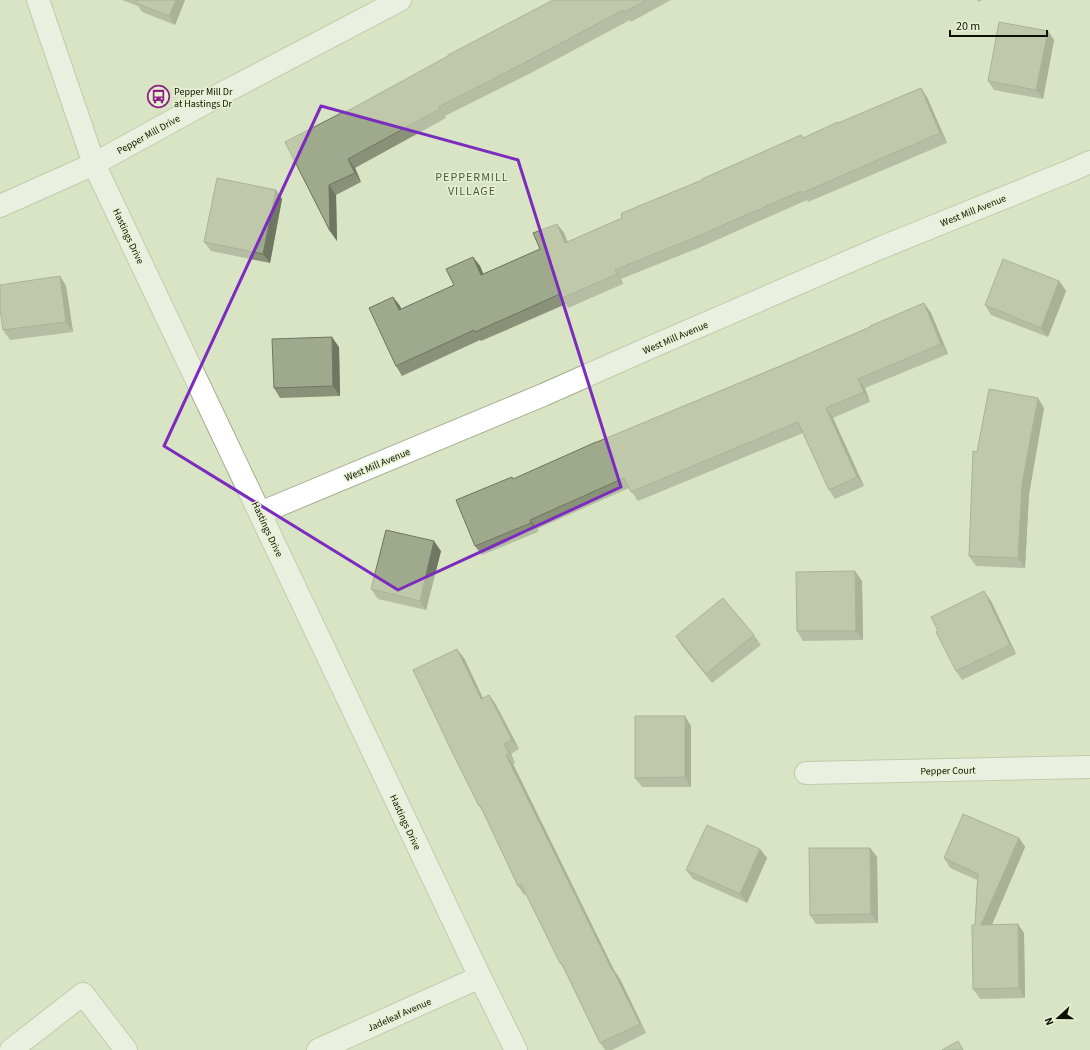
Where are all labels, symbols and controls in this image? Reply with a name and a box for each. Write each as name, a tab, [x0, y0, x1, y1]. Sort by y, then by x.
scale bar	[950, 12, 1047, 38]
text: 20 m	[956, 18, 980, 35]
bus stop icon: Pepper Mill Dr at Hastings Dr	[145, 84, 171, 110]
place label: Pepper Mill Dr at Hastings Dr	[174, 85, 233, 111]
street label: Pepper Mill Drive	[114, 112, 183, 158]
district label: PEPPERMILL VILLAGE	[435, 169, 509, 200]
street label: West Mill Avenue	[938, 191, 1008, 230]
street label: Hastings Drive	[109, 206, 147, 266]
street label: West Mill Avenue	[641, 318, 710, 358]
street label: West Mill Avenue	[343, 445, 412, 485]
street label: Hastings Drive	[248, 499, 286, 559]
street label: Pepper Court	[920, 764, 976, 778]
street label: Hastings Drive	[386, 792, 424, 852]
street label: Jadeleaf Avenue	[365, 995, 434, 1035]
north arrow	[1038, 998, 1078, 1038]
text: N	[1041, 1015, 1057, 1028]

